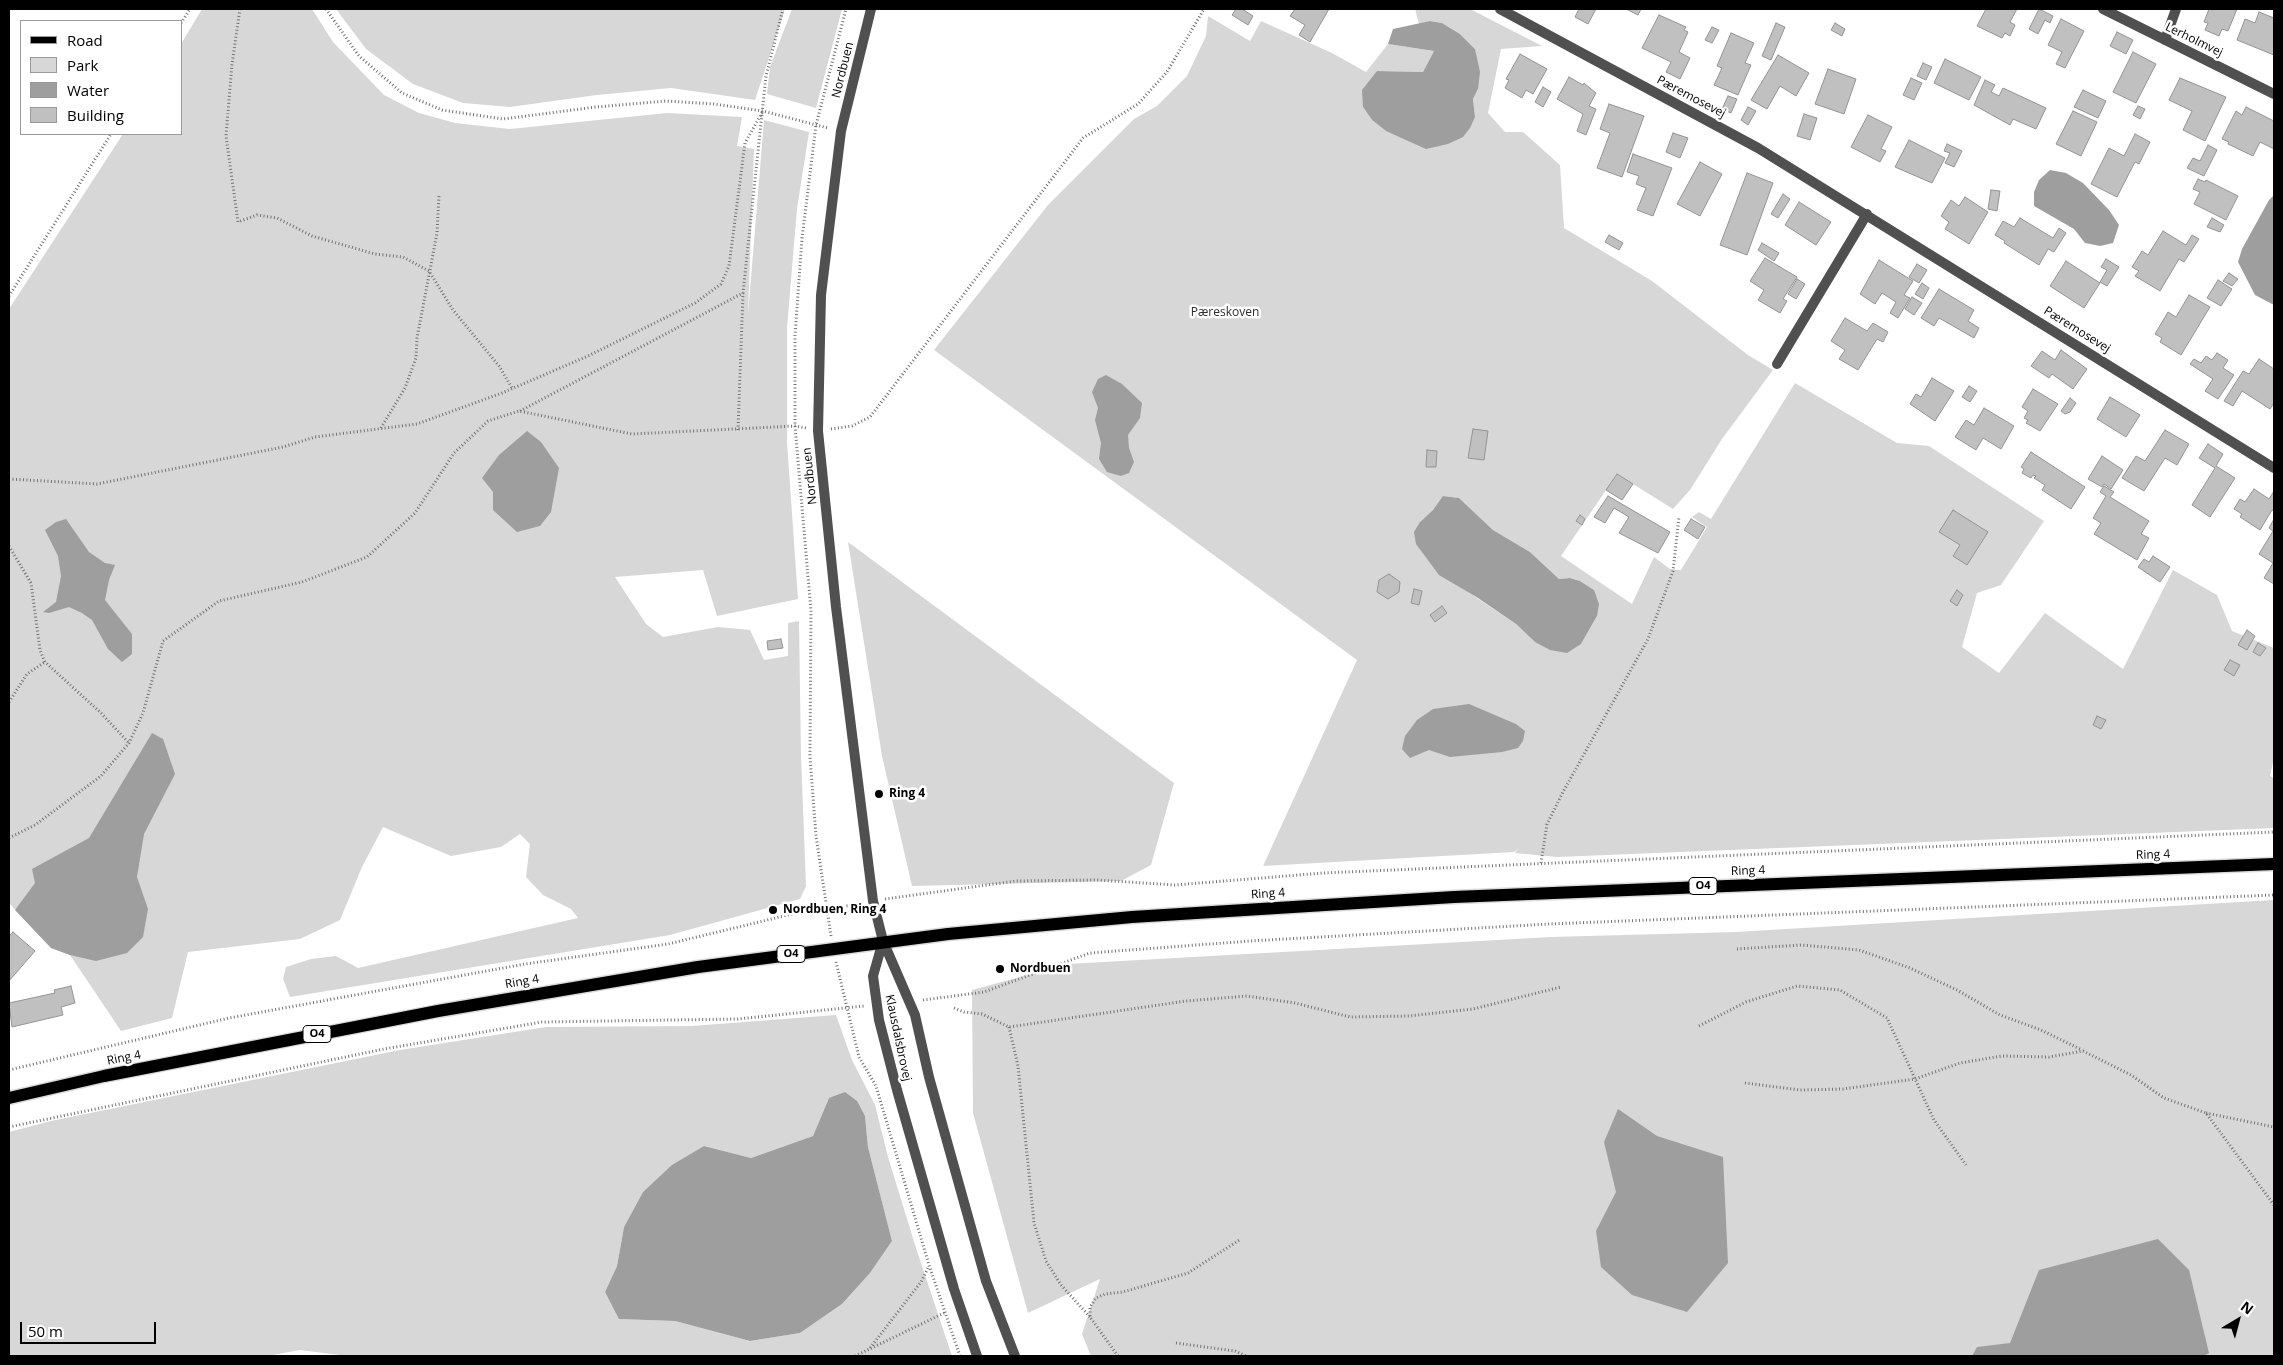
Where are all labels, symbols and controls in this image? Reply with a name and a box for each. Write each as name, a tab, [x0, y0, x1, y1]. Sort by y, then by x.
legend	[20, 20, 182, 135]
street label: Lerholmvej	[2163, 20, 2225, 60]
text: Road	[67, 30, 103, 50]
street label: Nordbuen	[829, 40, 857, 100]
text: Park	[67, 55, 98, 75]
street label: Pæremosevej	[1654, 73, 1728, 121]
text: Water	[67, 80, 109, 100]
text: Building	[67, 105, 124, 125]
street label: Pæremosevej	[2041, 304, 2113, 356]
park label: Pæreskoven	[1191, 306, 1259, 320]
street label: Nordbuen	[800, 447, 820, 505]
place label: Ring 4	[889, 787, 925, 801]
marker: Ring 4	[873, 788, 885, 800]
street label: Ring 4	[2136, 847, 2170, 863]
street label: Ring 4	[1731, 863, 1765, 879]
road number: O4	[1689, 878, 1717, 894]
street label: Ring 4	[1250, 886, 1286, 902]
place label: Nordbuen, Ring 4	[783, 903, 886, 917]
marker: Nordbuen, Ring 4	[767, 904, 779, 916]
road number: O4	[777, 946, 805, 962]
place label: Nordbuen	[1010, 962, 1071, 976]
marker: Nordbuen	[994, 963, 1006, 975]
street label: Ring 4	[504, 972, 540, 992]
street label: Klausdalsbrovej	[882, 993, 914, 1083]
road number: O4	[303, 1026, 331, 1042]
street label: Ring 4	[106, 1048, 142, 1068]
north arrow	[2213, 1295, 2263, 1345]
text: N	[2237, 1297, 2258, 1319]
scale bar	[22, 1312, 159, 1344]
text: 50 m	[28, 1321, 63, 1341]

